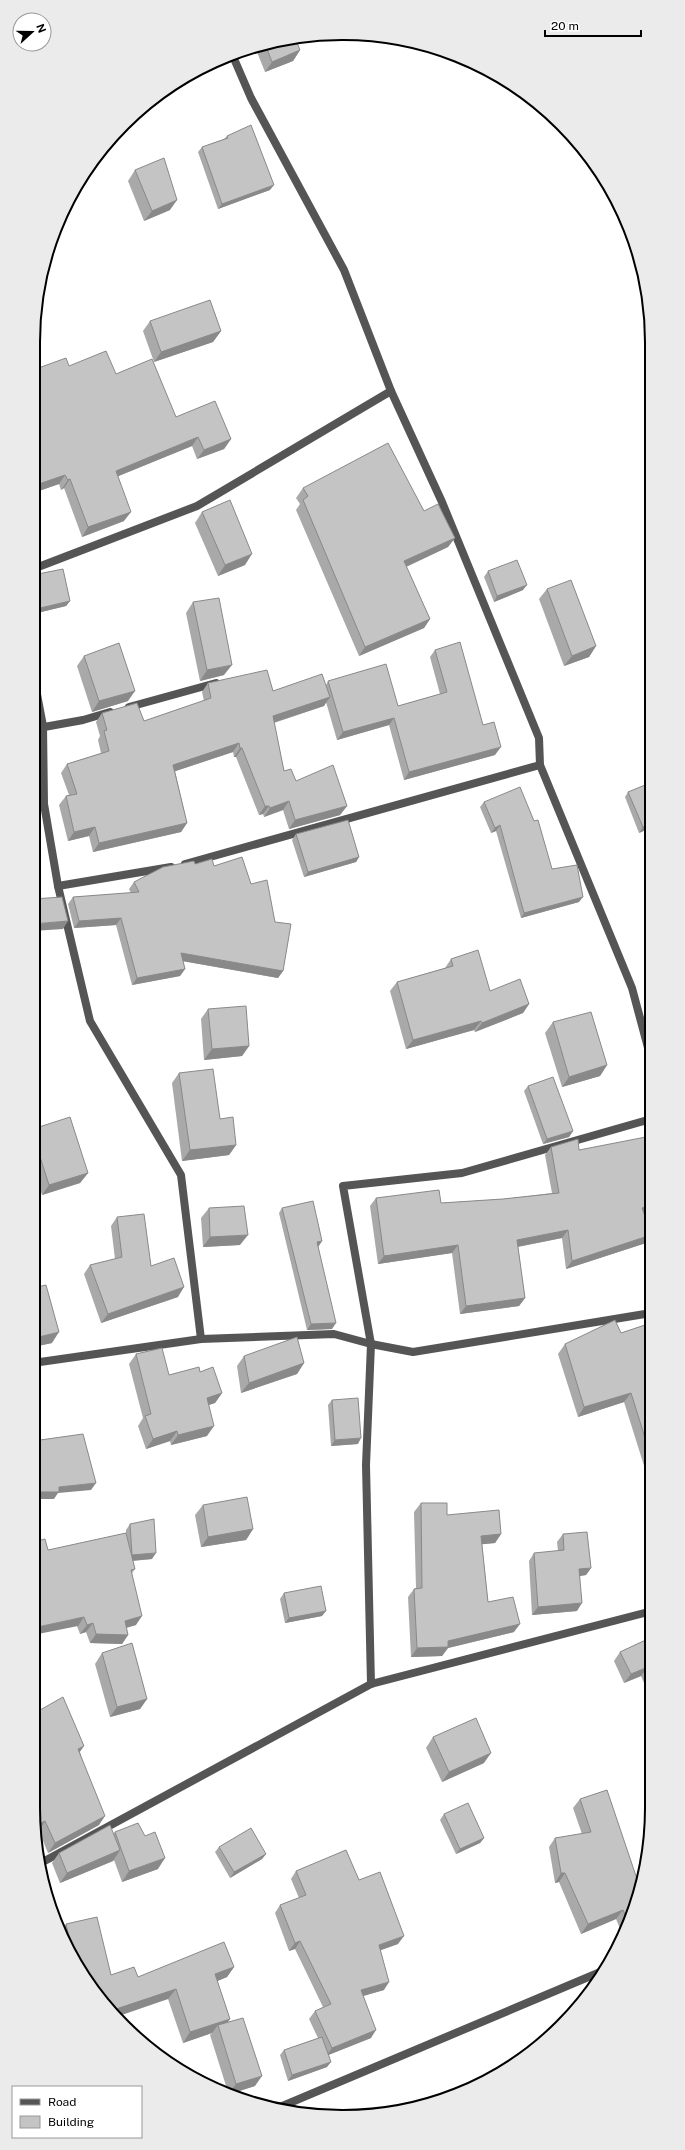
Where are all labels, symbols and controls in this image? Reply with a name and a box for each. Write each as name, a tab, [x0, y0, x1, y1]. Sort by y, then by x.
north arrow	[12, 12, 52, 52]
scale bar	[545, 12, 641, 38]
text: 20 m	[551, 19, 579, 33]
text: N	[34, 22, 48, 35]
legend	[12, 2086, 142, 2138]
text: Road	[48, 2095, 76, 2109]
text: Building	[48, 2115, 94, 2129]

